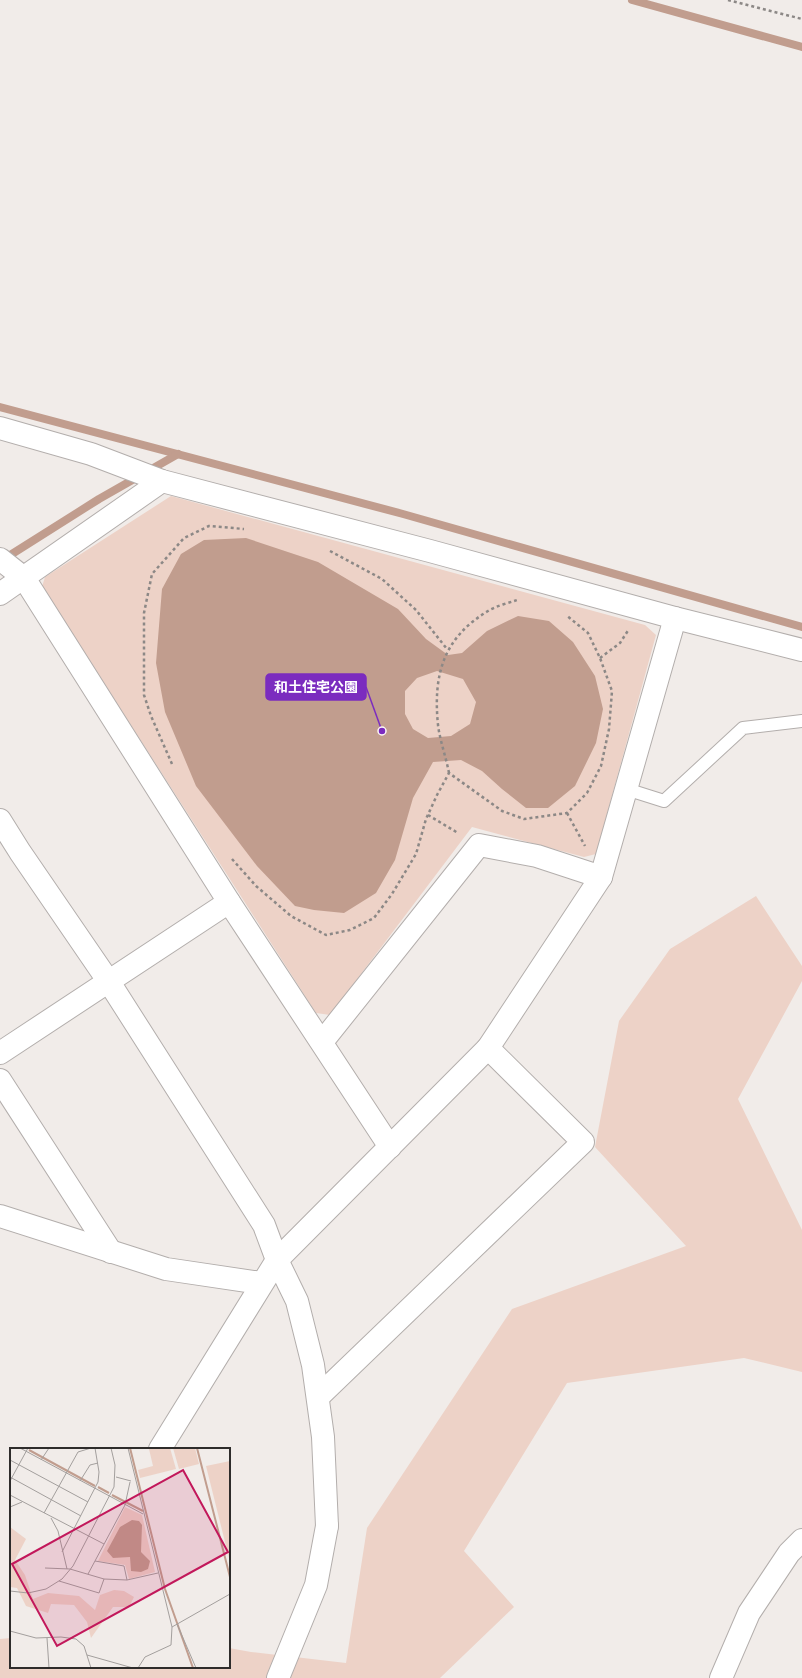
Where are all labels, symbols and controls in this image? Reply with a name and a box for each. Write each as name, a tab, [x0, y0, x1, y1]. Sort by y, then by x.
callout: 和土住宅公園	[266, 674, 366, 700]
text: 和土住宅公園	[274, 679, 358, 695]
inset map	[10, 1448, 230, 1668]

